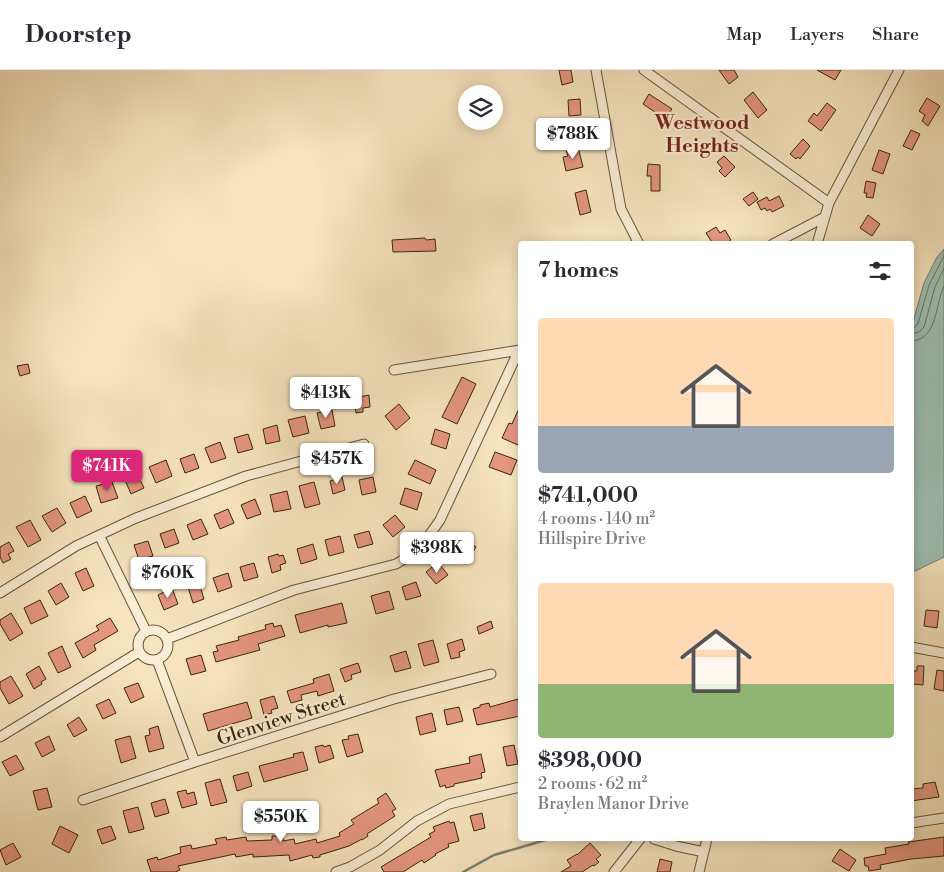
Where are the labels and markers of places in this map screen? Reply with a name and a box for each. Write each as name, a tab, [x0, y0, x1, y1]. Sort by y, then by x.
pin: $788K	[538, 118, 608, 160]
pin: $413K	[291, 376, 361, 419]
pin: $457K	[302, 442, 372, 485]
pin: $741K	[72, 450, 142, 492]
pin: $398K	[402, 532, 472, 574]
pin: $760K	[133, 556, 203, 599]
pin: $550K	[246, 800, 316, 843]

